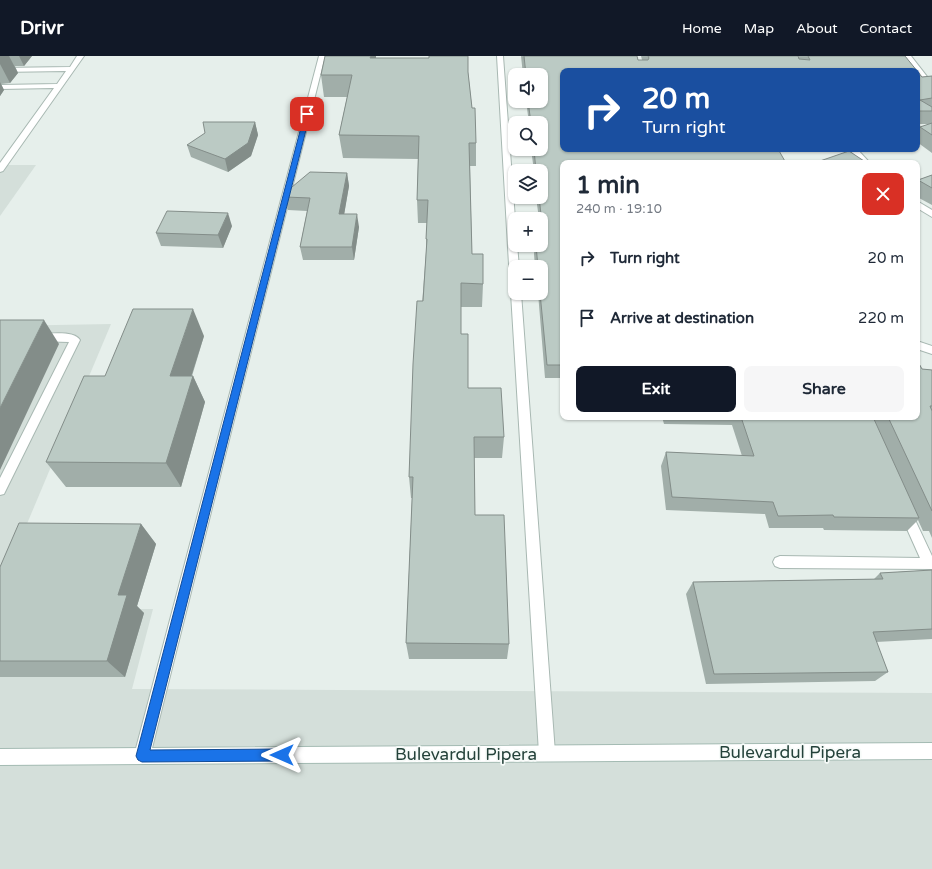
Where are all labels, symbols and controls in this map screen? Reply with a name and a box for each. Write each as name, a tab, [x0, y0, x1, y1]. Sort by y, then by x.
text: Drivr	[20, 17, 63, 39]
text: Home	[682, 20, 722, 37]
text: Map	[744, 20, 774, 37]
text: About	[796, 20, 838, 37]
text: Contact	[860, 20, 912, 37]
map controls	[508, 68, 548, 300]
button: sound	[508, 68, 548, 108]
text: 20 m	[642, 82, 710, 116]
icon: right	[576, 84, 628, 136]
pin	[290, 97, 324, 131]
icon: arrive	[296, 103, 318, 125]
button: search	[508, 116, 548, 156]
text: Turn right	[642, 116, 726, 138]
button: layers	[508, 164, 548, 204]
text: 1 min	[576, 171, 640, 200]
button: close	[862, 173, 904, 215]
text: 240 m · 19:10	[576, 201, 662, 217]
button: +	[508, 212, 548, 252]
icon: right	[576, 247, 598, 269]
text: Turn right	[610, 249, 680, 267]
text: 20 m	[867, 249, 904, 267]
button: −	[508, 260, 548, 300]
icon: arrive	[576, 307, 598, 329]
text: Arrive at destination	[610, 309, 754, 327]
text: 220 m	[858, 309, 904, 327]
button: Exit	[576, 366, 736, 412]
button: Share	[744, 366, 904, 412]
position arrow	[261, 734, 303, 776]
street label: Bulevardul Pipera	[719, 742, 861, 763]
street label: Bulevardul Pipera	[395, 744, 537, 765]

